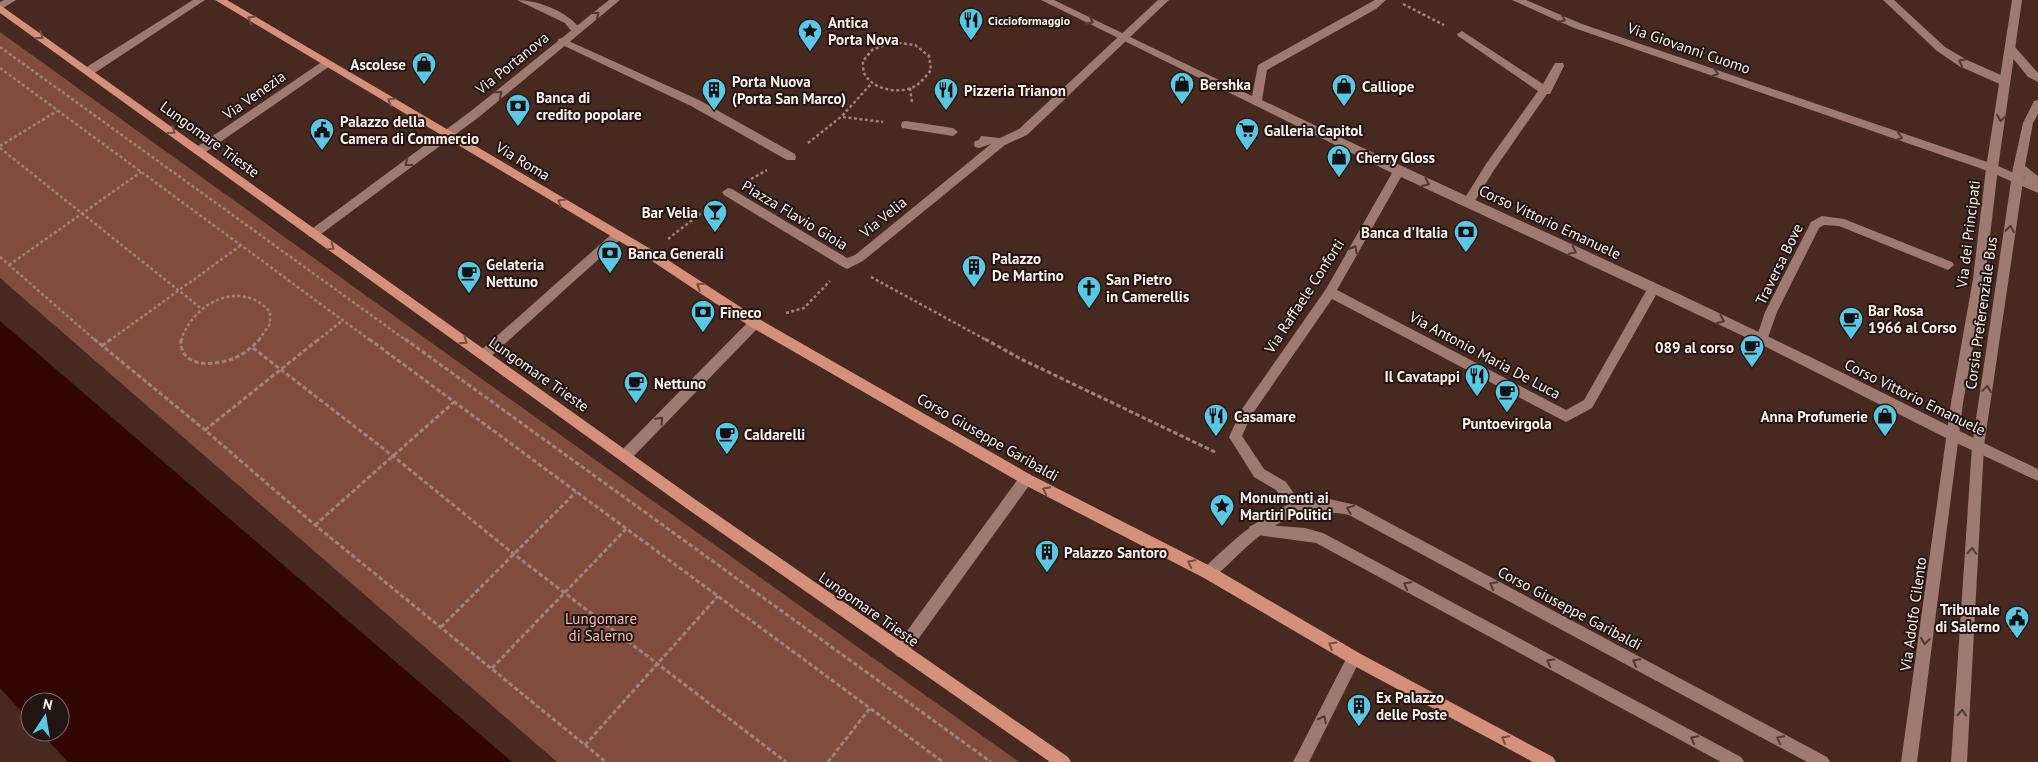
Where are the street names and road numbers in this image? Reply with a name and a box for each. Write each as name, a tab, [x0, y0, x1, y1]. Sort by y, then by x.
street label: Via Giovanni Cuomo	[1624, 18, 1753, 78]
street label: Via Portanova	[471, 28, 552, 99]
street label: Via Venezia	[218, 66, 289, 124]
street label: Lungomare Trieste	[157, 97, 263, 181]
street label: Via Roma	[492, 137, 554, 185]
street label: Piazza Flavio Gioia	[739, 176, 851, 254]
street label: Via dei Principati	[1952, 179, 1984, 290]
street label: Corso Vittorio Emanuele	[1476, 181, 1624, 263]
street label: Via Velia	[855, 192, 910, 242]
street label: Traversa Bove	[1751, 220, 1807, 308]
street label: Via Raffaele Conforti	[1259, 235, 1348, 358]
street label: Corsia Preferenziale Bus	[1961, 235, 2001, 391]
street label: Via Antonio Maria De Luca	[1405, 307, 1564, 403]
street label: Lungomare Trieste	[485, 332, 593, 416]
street label: Corso Vittorio Emanuele	[1841, 355, 1989, 439]
street label: Corso Giuseppe Garibaldi	[914, 389, 1062, 485]
street label: Via Adolfo Cilento	[1895, 556, 1930, 673]
street label: Corso Giuseppe Garibaldi	[1495, 562, 1645, 654]
street label: Lungomare Trieste	[815, 567, 923, 651]

